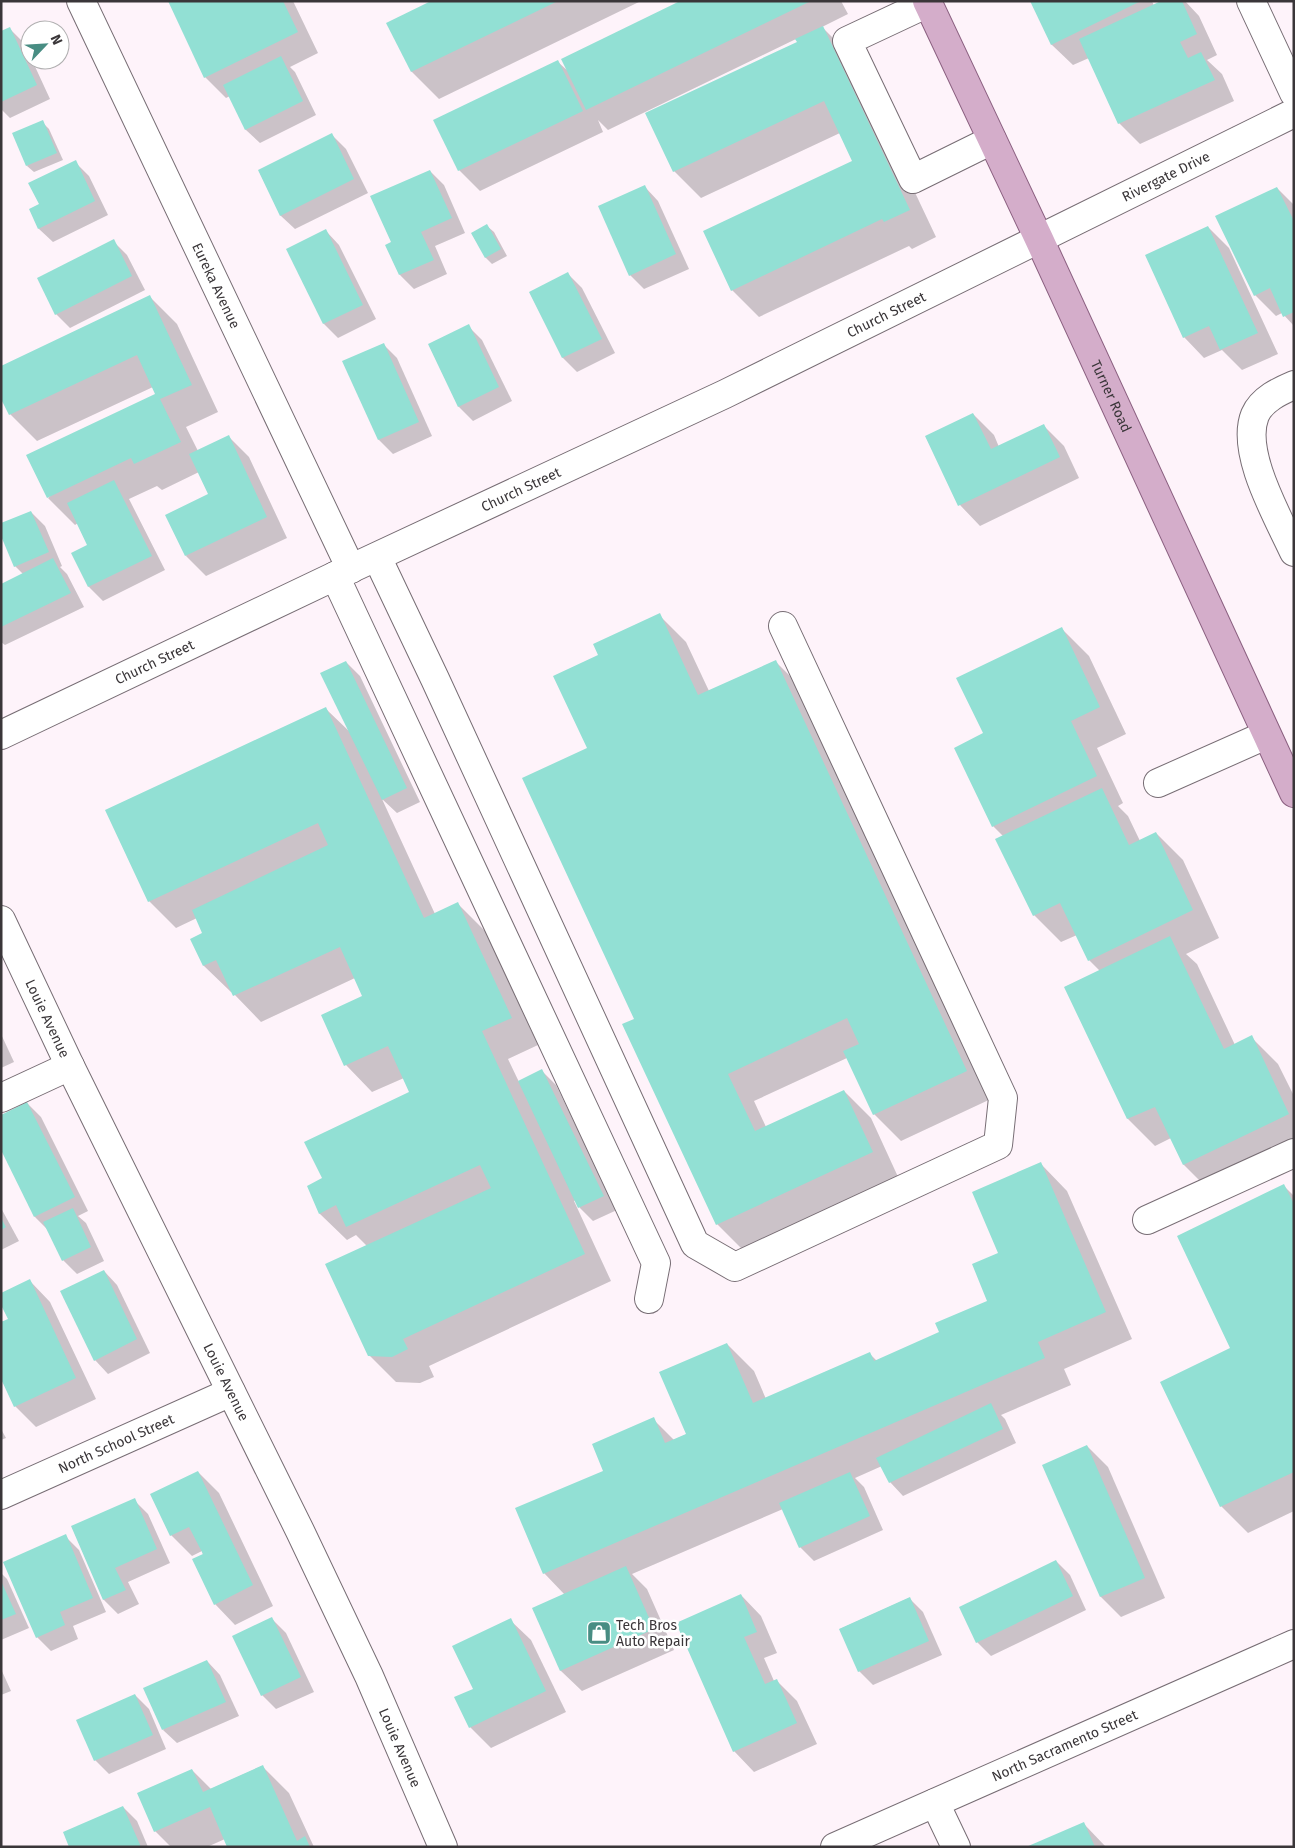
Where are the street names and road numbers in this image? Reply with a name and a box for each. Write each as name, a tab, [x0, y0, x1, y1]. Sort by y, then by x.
street label: Rivergate Drive	[1119, 147, 1213, 205]
street label: Eureka Avenue	[189, 240, 244, 331]
street label: Church Street	[844, 287, 929, 341]
street label: Turner Road	[1087, 357, 1135, 435]
street label: Church Street	[478, 463, 564, 515]
street label: Church Street	[112, 635, 198, 688]
street label: Louie Avenue	[22, 977, 73, 1061]
street label: Louie Avenue	[200, 1340, 253, 1424]
street label: North School Street	[56, 1410, 177, 1477]
street label: Louie Avenue	[375, 1705, 425, 1790]
street label: North Sacramento Street	[989, 1706, 1141, 1785]

